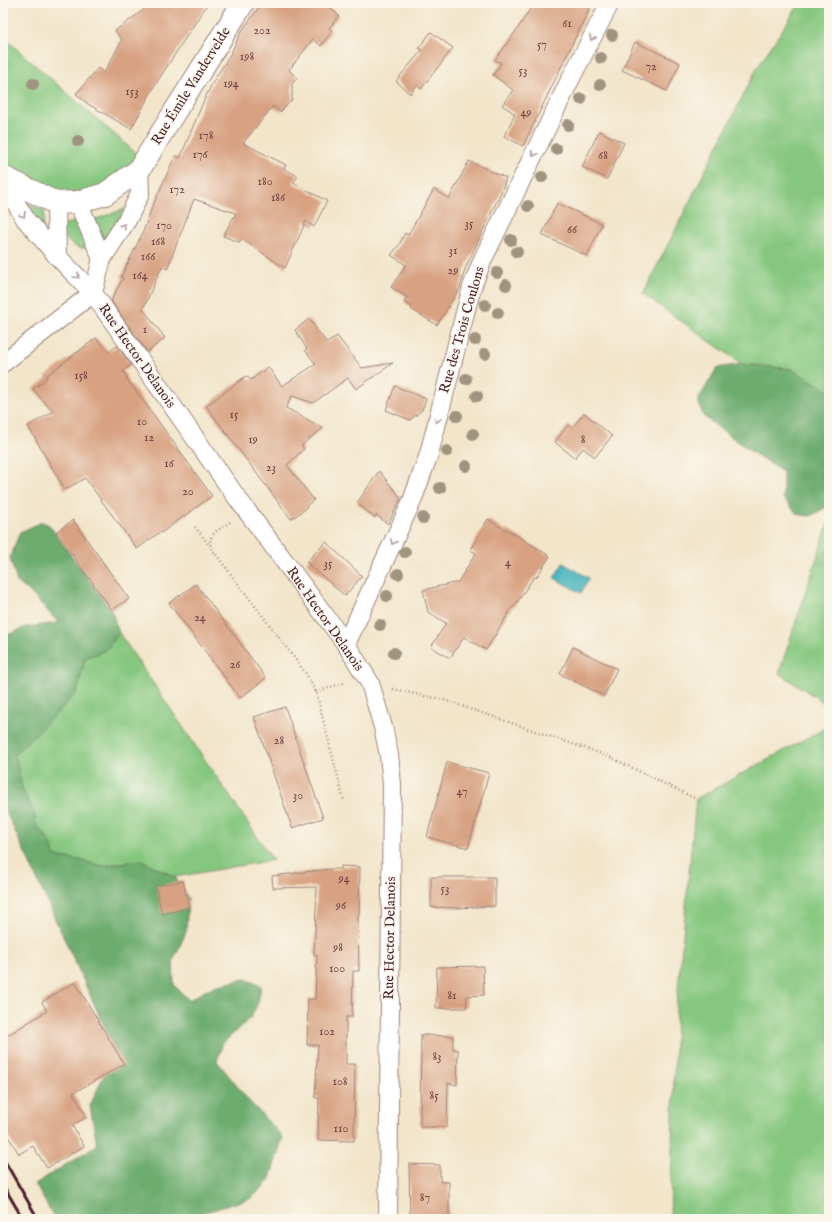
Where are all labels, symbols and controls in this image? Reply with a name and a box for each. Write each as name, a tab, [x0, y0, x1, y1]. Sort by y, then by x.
house number: 61	[562, 16, 572, 31]
street label: Rue Émile Vandervelde	[147, 23, 235, 148]
house number: 202	[253, 23, 271, 38]
one-way arrow	[589, 33, 597, 41]
house number: 57	[537, 37, 547, 52]
house number: 198	[240, 49, 254, 64]
house number: 72	[645, 59, 657, 74]
house number: 53	[519, 63, 527, 78]
house number: 194	[223, 76, 239, 91]
house number: 153	[125, 84, 139, 99]
house number: 49	[520, 105, 532, 120]
house number: 178	[199, 128, 214, 143]
house number: 176	[192, 147, 209, 162]
house number: 68	[598, 148, 608, 163]
one-way arrow	[531, 150, 539, 157]
house number: 180	[257, 174, 273, 189]
house number: 172	[169, 182, 185, 197]
house number: 186	[271, 190, 286, 205]
one-way arrow	[18, 211, 26, 218]
house number: 35	[465, 216, 474, 231]
house number: 170	[156, 218, 172, 233]
house number: 66	[567, 222, 578, 237]
one-way arrow	[118, 224, 125, 231]
house number: 168	[151, 234, 165, 249]
house number: 31	[449, 243, 457, 258]
house number: 166	[141, 249, 156, 264]
house number: 29	[448, 263, 458, 278]
street label: Rue des Trois Coulons	[435, 264, 489, 395]
house number: 164	[132, 268, 148, 283]
one-way arrow	[72, 271, 79, 279]
street label: Rue Hector Delanois	[94, 300, 180, 412]
house number: 1	[143, 322, 147, 337]
house number: 158	[74, 368, 88, 383]
house number: 15	[230, 407, 239, 422]
house number: 10	[137, 414, 147, 429]
one-way arrow	[434, 417, 442, 423]
house number: 12	[144, 430, 154, 445]
house number: 19	[248, 432, 258, 447]
house number: 8	[581, 432, 586, 447]
house number: 16	[164, 456, 175, 471]
house number: 23	[266, 460, 276, 475]
house number: 20	[182, 484, 194, 499]
one-way arrow	[390, 537, 398, 545]
house number: 4	[505, 555, 511, 570]
house number: 35	[324, 556, 333, 571]
street label: Rue Hector Delanois	[282, 563, 368, 675]
house number: 24	[194, 610, 206, 625]
house number: 26	[230, 657, 241, 672]
house number: 28	[274, 733, 284, 748]
house number: 47	[456, 784, 468, 799]
house number: 30	[293, 788, 303, 803]
house number: 94	[337, 871, 350, 886]
street label: Rue Hector Delanois	[380, 876, 400, 1000]
house number: 53	[441, 881, 449, 896]
house number: 96	[335, 898, 347, 913]
house number: 98	[332, 940, 343, 955]
house number: 100	[329, 961, 345, 976]
house number: 81	[447, 988, 457, 1003]
house number: 102	[319, 1024, 335, 1039]
house number: 83	[432, 1049, 442, 1064]
house number: 108	[332, 1074, 348, 1089]
house number: 85	[429, 1088, 439, 1103]
house number: 110	[334, 1121, 348, 1136]
house number: 87	[420, 1190, 430, 1205]

